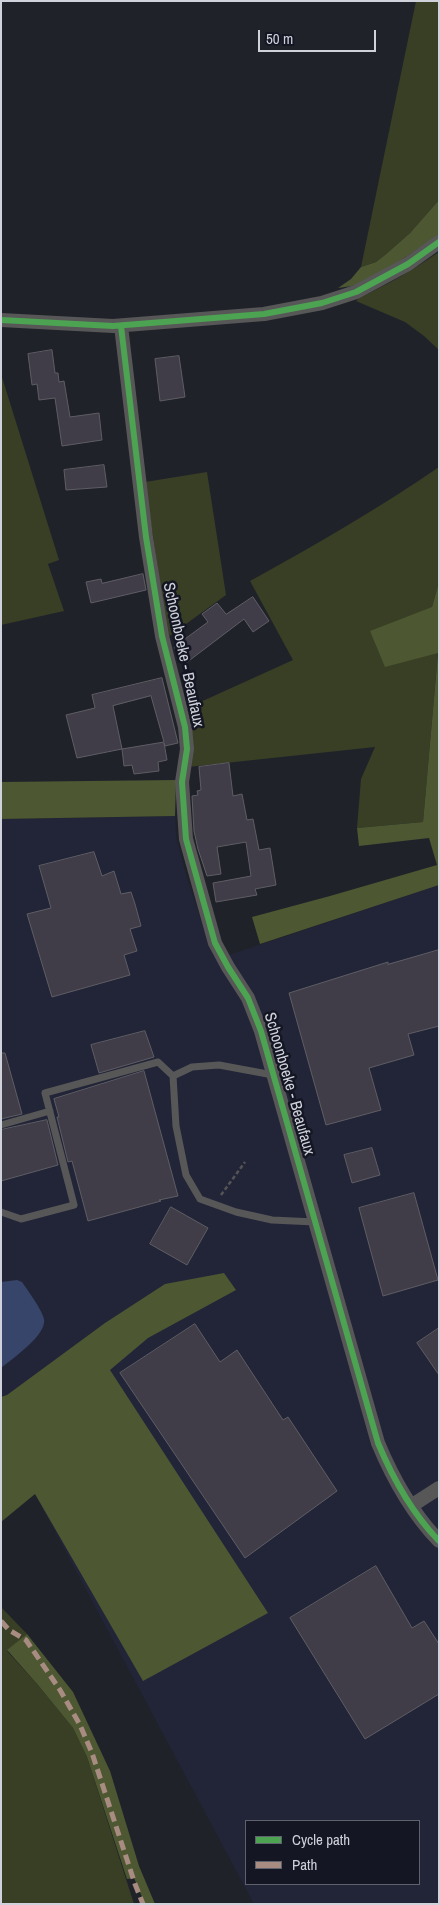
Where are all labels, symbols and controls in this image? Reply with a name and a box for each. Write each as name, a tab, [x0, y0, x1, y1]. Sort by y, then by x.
scale bar	[260, 20, 378, 52]
text: 50 m	[266, 28, 293, 49]
street label: Schoonboeke - Beaufaux	[158, 581, 208, 729]
street label: Schoonboeke - Beaufaux	[259, 1011, 319, 1157]
legend	[245, 1820, 420, 1885]
text: Cycle path	[292, 1829, 350, 1850]
text: Path	[292, 1854, 317, 1875]

